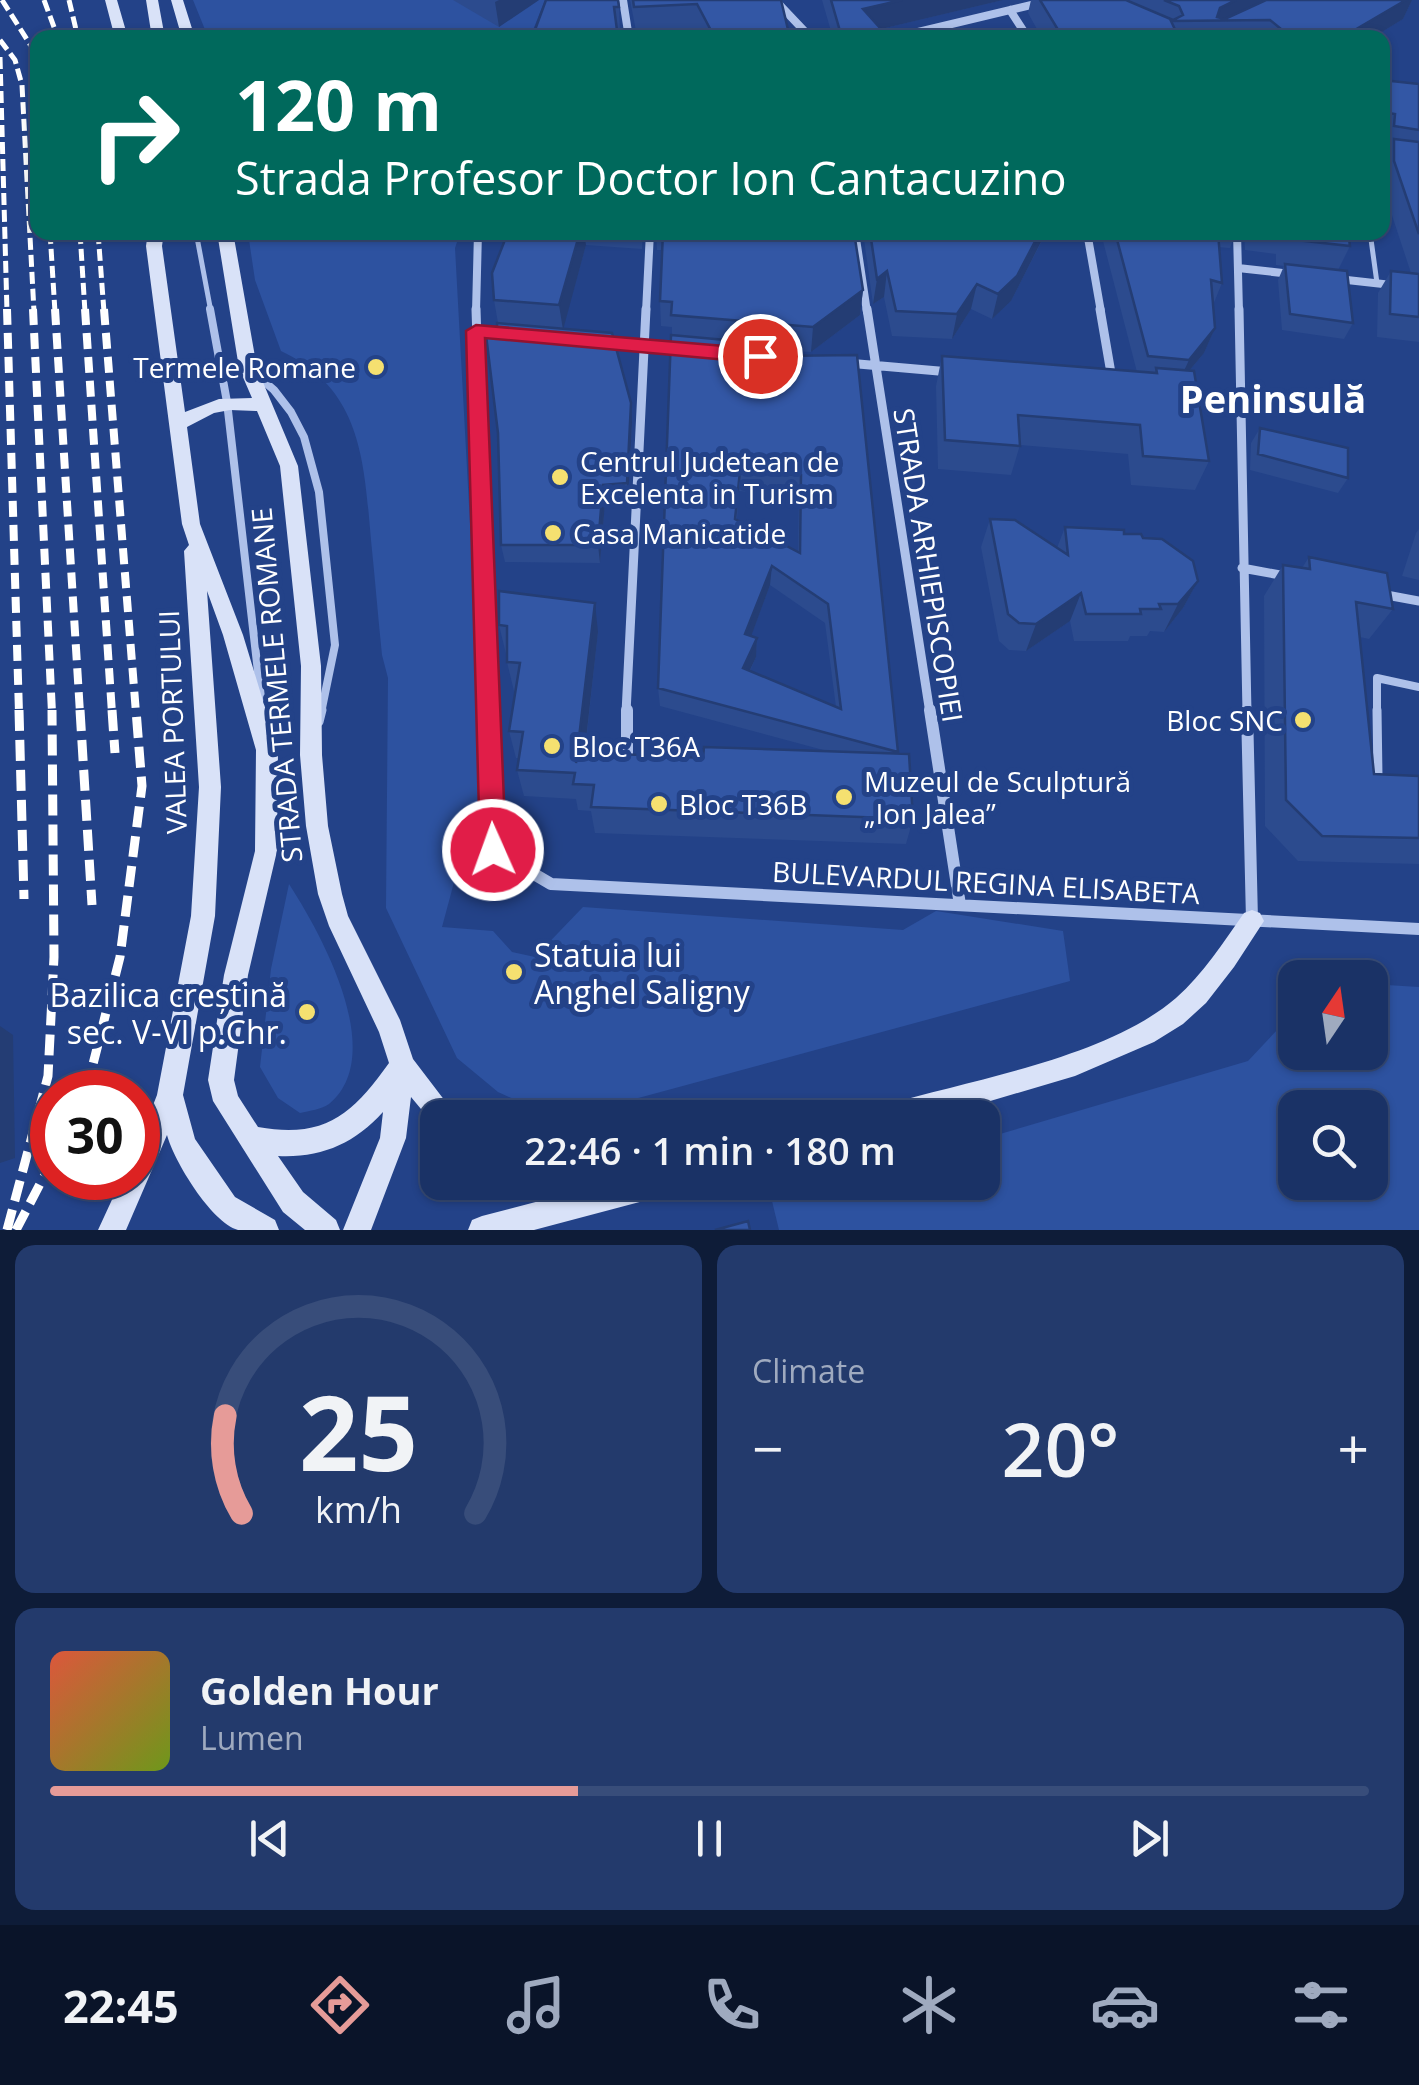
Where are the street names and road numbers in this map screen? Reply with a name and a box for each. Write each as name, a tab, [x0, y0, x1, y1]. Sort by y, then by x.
street label: STRADA ARHIEPISCOPIEI	[885, 405, 973, 725]
street label: STRADA TERMELE ROMANE	[242, 506, 310, 864]
street label: VALEA PORTULUI	[149, 609, 195, 835]
street label: BULEVARDUL REGINA ELISABETA	[771, 852, 1201, 912]

